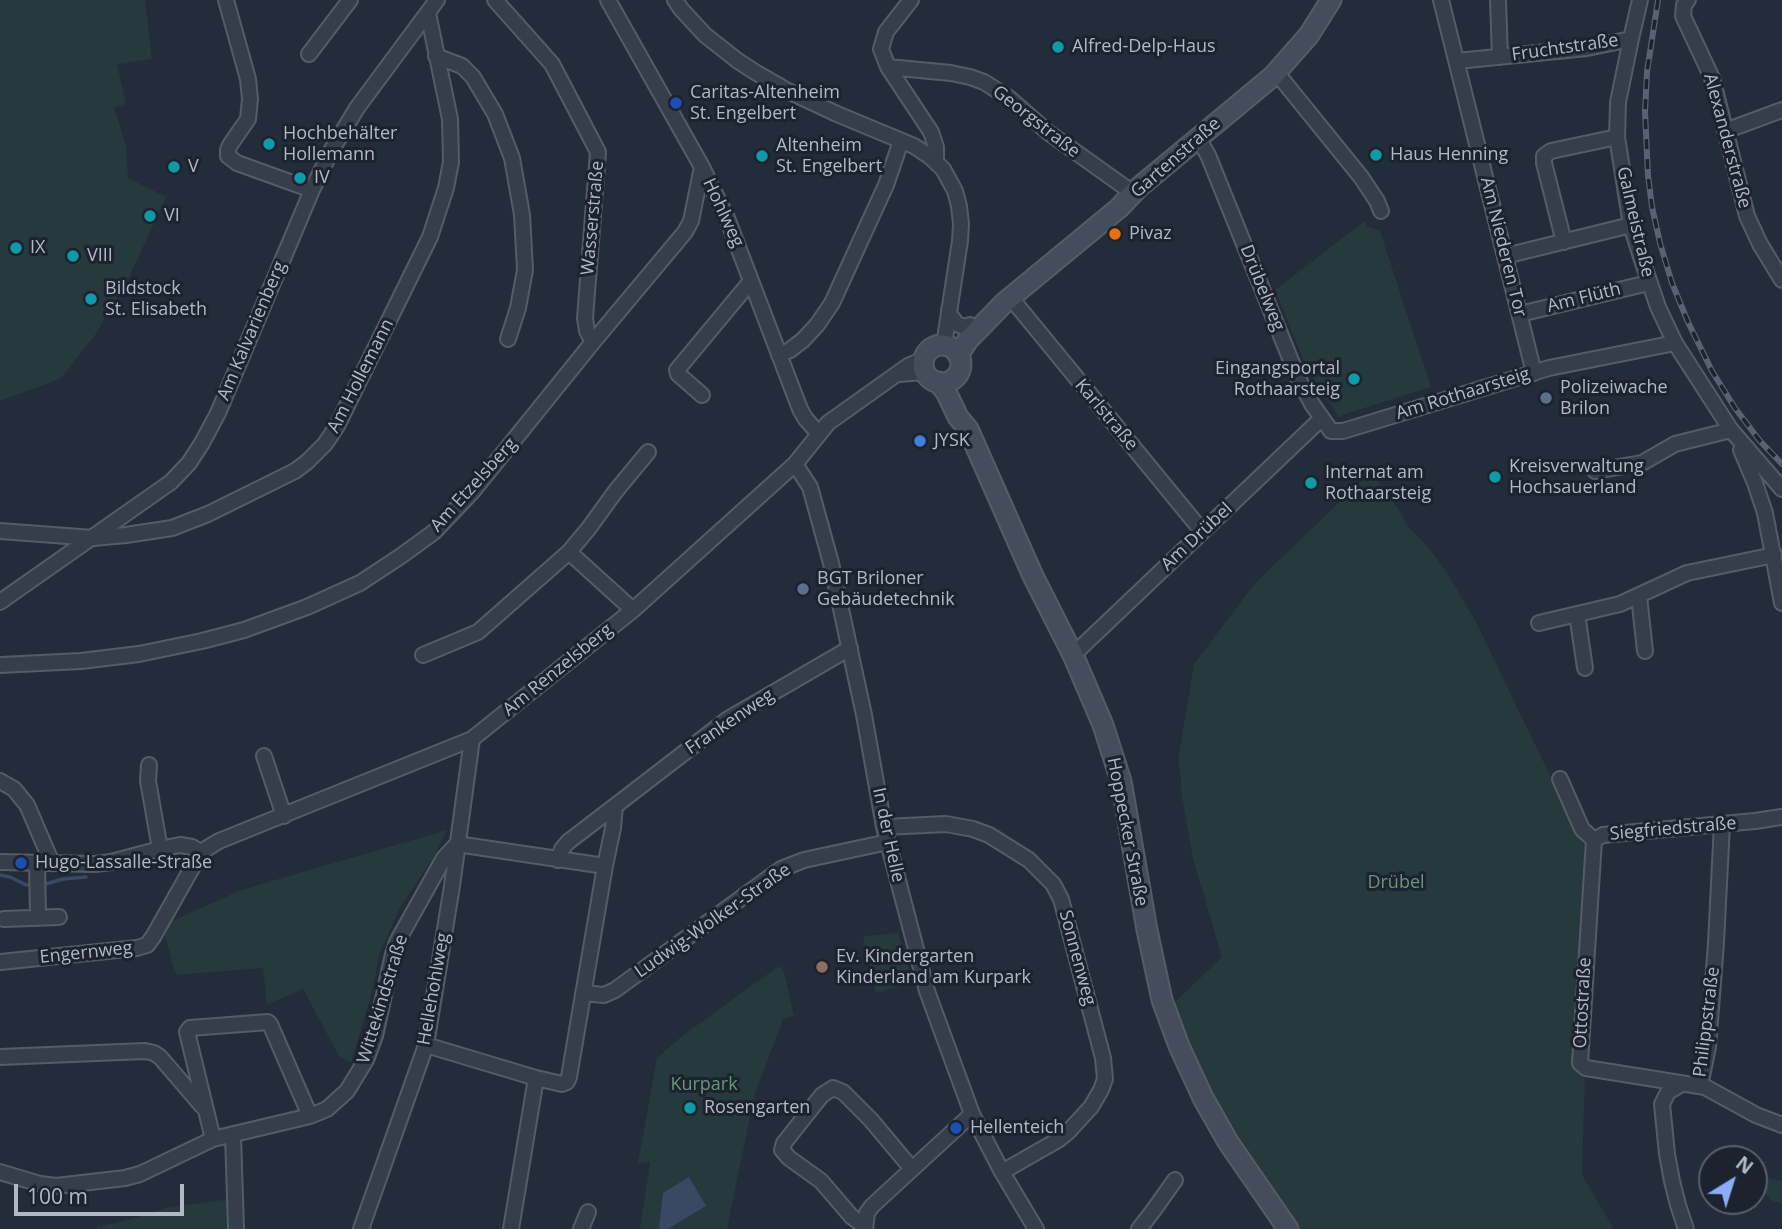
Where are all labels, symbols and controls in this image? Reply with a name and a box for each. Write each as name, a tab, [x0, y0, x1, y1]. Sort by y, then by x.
street label: Fruchtstraße	[1510, 30, 1620, 66]
place label: Alfred-Delp-Haus	[1072, 36, 1216, 58]
marker: Alfred-Delp-Haus	[1050, 39, 1066, 55]
street label: Alexanderstraße	[1699, 71, 1755, 211]
street label: Georgstraße	[988, 81, 1084, 163]
place label: Caritas-Altenheim St. Engelbert	[690, 82, 840, 124]
marker: Caritas-Altenheim St. Engelbert	[668, 95, 684, 111]
street label: Gartenstraße	[1127, 113, 1225, 203]
place label: Hochbehälter Hollemann	[283, 123, 397, 166]
place label: Altenheim St. Engelbert	[776, 135, 882, 178]
marker: Hochbehälter Hollemann	[261, 136, 277, 152]
place label: Haus Henning	[1390, 144, 1508, 166]
marker: Haus Henning	[1368, 147, 1384, 163]
marker: Altenheim St. Engelbert	[754, 148, 770, 164]
place label: V	[188, 156, 199, 178]
marker: V	[166, 159, 182, 175]
street label: Wasserstraße	[577, 160, 609, 276]
street label: Galmeistraße	[1612, 165, 1658, 279]
place label: IV	[314, 167, 330, 189]
marker: IV	[292, 170, 308, 186]
street label: Hohlweg	[698, 175, 748, 251]
street label: Am Niederen Tor	[1475, 175, 1531, 319]
place label: VI	[164, 205, 180, 227]
marker: VI	[142, 208, 158, 224]
place label: Pivaz	[1129, 223, 1172, 245]
marker: Pivaz	[1107, 226, 1123, 242]
place label: IX	[30, 237, 45, 259]
marker: IX	[8, 240, 24, 256]
street label: Drübelweg	[1235, 242, 1289, 334]
place label: VIII	[87, 245, 113, 267]
marker: VIII	[65, 248, 81, 264]
street label: Am Kalvarienberg	[213, 258, 291, 404]
place label: Bildstock St. Elisabeth	[105, 278, 207, 320]
street label: Am Flüth	[1545, 278, 1623, 318]
marker: Bildstock St. Elisabeth	[83, 291, 99, 307]
street label: Am Hollemann	[323, 316, 399, 436]
place label: Eingangsportal Rothaarsteig	[1215, 358, 1340, 400]
street label: Am Rothaarsteig	[1393, 363, 1533, 425]
marker: Eingangsportal Rothaarsteig	[1346, 371, 1362, 387]
street label: Karlstraße	[1070, 375, 1142, 455]
place label: Polizeiwache Brilon	[1560, 377, 1668, 420]
marker: Polizeiwache Brilon	[1538, 390, 1554, 406]
place label: JYSK	[934, 430, 970, 452]
marker: JYSK	[912, 433, 928, 449]
street label: Am Etzelsberg	[426, 434, 522, 536]
place label: Kreisverwaltung Hochsauerland	[1509, 456, 1644, 498]
place label: Internat am Rothaarsteig	[1325, 462, 1431, 504]
marker: Kreisverwaltung Hochsauerland	[1487, 469, 1503, 485]
marker: Internat am Rothaarsteig	[1303, 475, 1319, 491]
street label: Am Drübel	[1157, 498, 1237, 576]
place label: BGT Briloner Gebäudetechnik	[817, 568, 955, 610]
marker: BGT Briloner Gebäudetechnik	[795, 581, 811, 597]
street label: Am Renzelsberg	[499, 619, 617, 721]
street label: Frankenweg	[682, 684, 778, 760]
street label: Hoppecker Straße	[1102, 756, 1152, 908]
street label: In der Helle	[867, 786, 909, 884]
street label: Siegfriedstraße	[1609, 813, 1737, 845]
place label: Hugo-Lassalle-Straße	[35, 852, 212, 874]
marker: Hugo-Lassalle-Straße	[13, 855, 29, 871]
street label: Ludwig-Wolker-Straße	[631, 859, 795, 983]
park label: Drübel	[1367, 872, 1425, 894]
street label: Sonnenweg	[1054, 908, 1100, 1008]
street label: Hellehohlweg	[413, 931, 455, 1047]
street label: Wittekindstraße	[353, 932, 413, 1066]
street label: Engernweg	[39, 937, 133, 969]
place label: Ev. Kindergarten Kinderland am Kurpark	[836, 946, 1031, 988]
street label: Ottostraße	[1570, 957, 1596, 1049]
marker: Ev. Kindergarten Kinderland am Kurpark	[814, 959, 830, 975]
street label: Philippstraße	[1690, 966, 1724, 1078]
park label: Kurpark	[670, 1074, 738, 1096]
place label: Rosengarten	[704, 1097, 810, 1119]
marker: Rosengarten	[682, 1100, 698, 1116]
place label: Hellenteich	[970, 1117, 1064, 1139]
marker: Hellenteich	[948, 1120, 964, 1136]
north arrow	[1698, 1145, 1768, 1215]
text: N	[1731, 1150, 1759, 1180]
scale bar	[18, 1170, 187, 1214]
text: 100 m	[27, 1182, 88, 1210]

